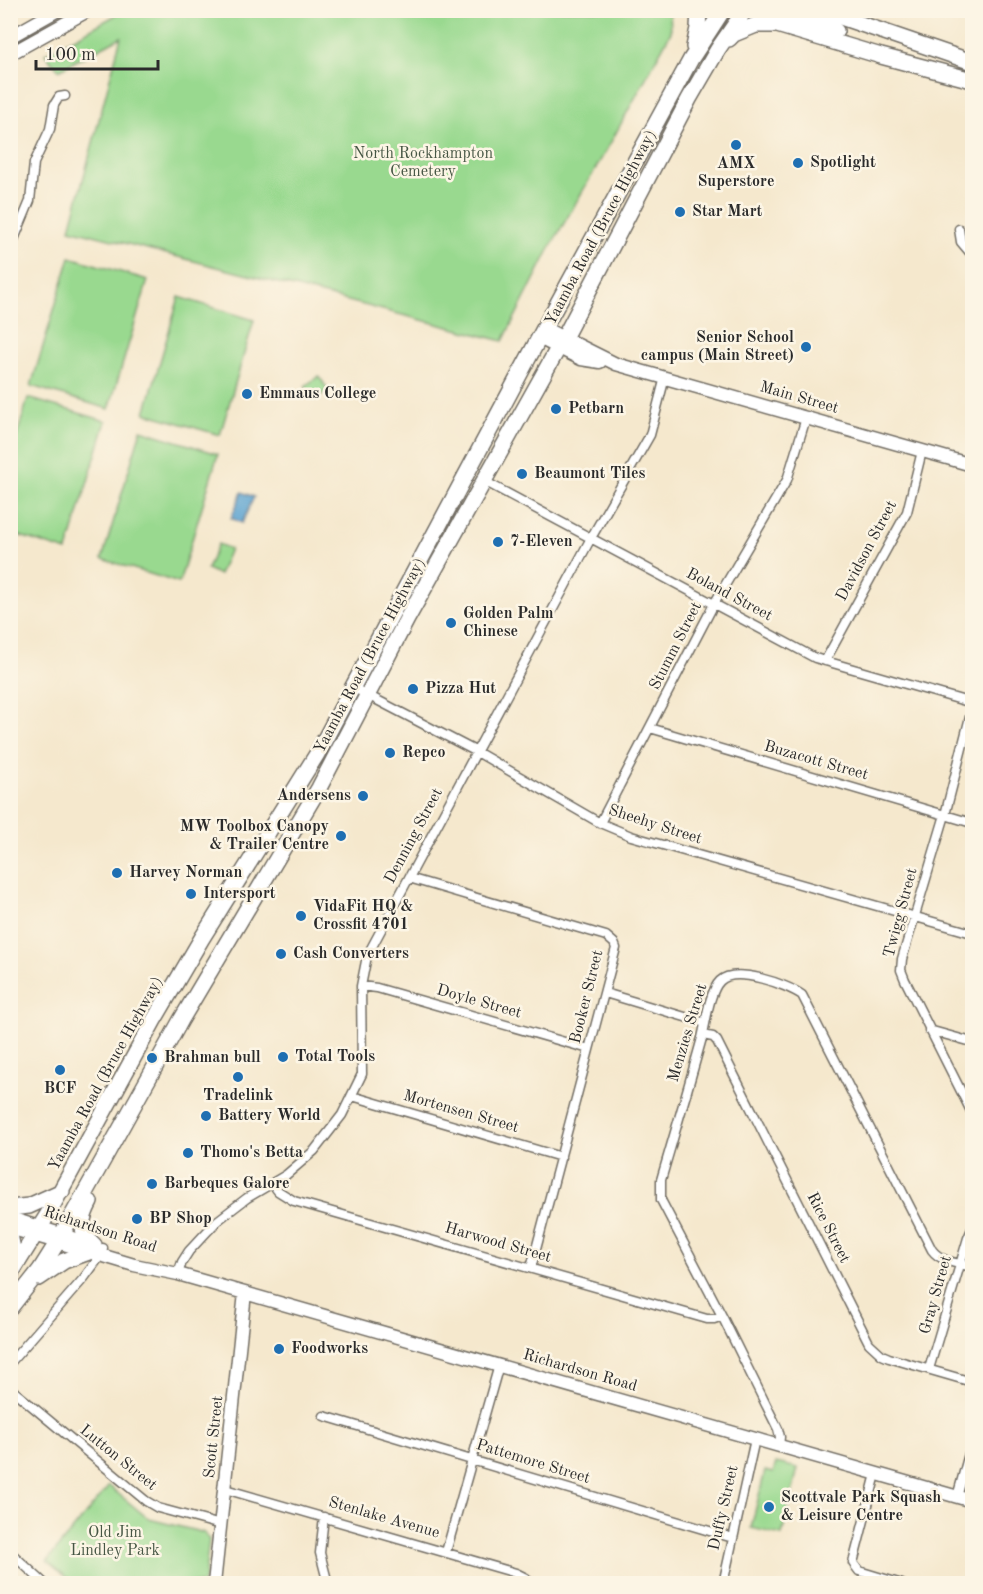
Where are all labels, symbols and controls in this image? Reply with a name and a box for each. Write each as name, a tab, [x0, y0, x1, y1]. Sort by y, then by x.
scale bar	[36, 33, 158, 71]
text: 100 m	[45, 46, 96, 64]
street label: Yaamba Road (Bruce Highway)	[542, 127, 659, 328]
marker: AMX Superstore	[729, 138, 743, 152]
park label: North Rockhampton Cemetery	[353, 146, 493, 180]
place label: Spotlight	[810, 155, 876, 171]
place label: AMX Superstore	[697, 156, 775, 190]
marker: Spotlight	[791, 156, 805, 170]
place label: Star Mart	[692, 204, 763, 220]
marker: Star Mart	[673, 205, 687, 219]
place label: Senior School campus (Main Street)	[641, 330, 794, 364]
marker: Senior School campus (Main Street)	[799, 340, 813, 354]
street label: Main Street	[758, 379, 841, 417]
place label: Emmaus College	[259, 386, 376, 402]
marker: Emmaus College	[240, 387, 254, 401]
place label: Petbarn	[568, 401, 624, 417]
marker: Petbarn	[549, 402, 563, 416]
place label: Beaumont Tiles	[534, 466, 646, 482]
marker: Beaumont Tiles	[515, 467, 529, 481]
street label: Davidson Street	[834, 498, 900, 604]
place label: 7-Eleven	[510, 534, 573, 550]
marker: 7-Eleven	[491, 535, 505, 549]
street label: Yaamba Road (Bruce Highway)	[311, 555, 428, 756]
street label: Boland Street	[683, 566, 775, 625]
street label: Stumm Street	[647, 599, 705, 693]
place label: Golden Palm Chinese	[463, 606, 554, 640]
marker: Golden Palm Chinese	[444, 616, 458, 630]
place label: Pizza Hut	[425, 681, 496, 697]
marker: Pizza Hut	[406, 682, 420, 696]
street label: Buzacott Street	[762, 738, 870, 784]
place label: Repco	[402, 745, 446, 761]
marker: Repco	[383, 746, 397, 760]
street label: Denning Street	[382, 785, 446, 886]
place label: Andersens	[277, 788, 351, 804]
marker: Andersens	[356, 789, 370, 803]
street label: Sheehy Street	[606, 802, 704, 848]
place label: MW Toolbox Canopy & Trailer Centre	[180, 819, 329, 853]
marker: MW Toolbox Canopy & Trailer Centre	[334, 829, 348, 843]
place label: Harvey Norman	[129, 865, 242, 881]
marker: Harvey Norman	[110, 866, 124, 880]
street label: Twigg Street	[881, 866, 921, 960]
place label: Intersport	[203, 886, 276, 902]
marker: Intersport	[184, 887, 198, 901]
place label: VidaFit HQ & Crossfit 4701	[313, 899, 413, 933]
marker: VidaFit HQ & Crossfit 4701	[294, 909, 308, 923]
place label: Cash Converters	[293, 946, 409, 962]
marker: Cash Converters	[274, 947, 288, 961]
street label: Booker Street	[568, 948, 606, 1046]
street label: Yaamba Road (Bruce Highway)	[45, 974, 166, 1174]
street label: Doyle Street	[435, 982, 524, 1022]
street label: Menzies Street	[665, 982, 711, 1084]
place label: Total Tools	[295, 1049, 375, 1065]
place label: Brahman bull	[164, 1050, 261, 1066]
marker: Total Tools	[276, 1050, 290, 1064]
marker: Brahman bull	[145, 1051, 159, 1065]
marker: BCF	[53, 1063, 67, 1077]
marker: Tradelink	[231, 1070, 245, 1084]
place label: BCF	[44, 1081, 77, 1097]
place label: Tradelink	[203, 1088, 273, 1104]
street label: Mortensen Street	[401, 1088, 521, 1136]
place label: Battery World	[218, 1108, 321, 1124]
marker: Battery World	[199, 1109, 213, 1123]
place label: Thomo's Betta	[200, 1145, 303, 1161]
marker: Thomo's Betta	[181, 1146, 195, 1160]
place label: Barbeques Galore	[164, 1176, 290, 1192]
marker: Barbeques Galore	[145, 1177, 159, 1191]
street label: Rice Street	[803, 1190, 853, 1266]
street label: Richardson Road	[41, 1204, 159, 1256]
place label: BP Shop	[149, 1211, 212, 1227]
marker: BP Shop	[130, 1212, 144, 1226]
street label: Harwood Street	[443, 1220, 553, 1266]
street label: Gray Street	[917, 1253, 955, 1336]
place label: Foodworks	[291, 1341, 368, 1357]
marker: Foodworks	[272, 1342, 286, 1356]
street label: Richardson Road	[521, 1347, 639, 1395]
street label: Scott Street	[202, 1395, 226, 1479]
street label: Lutton Street	[76, 1422, 160, 1494]
street label: Pattemore Street	[474, 1437, 592, 1487]
street label: Duffy Street	[706, 1463, 742, 1552]
place label: Scottvale Park Squash & Leisure Centre	[781, 1490, 941, 1524]
street label: Stenlake Avenue	[327, 1494, 441, 1542]
marker: Scottvale Park Squash & Leisure Centre	[762, 1500, 776, 1514]
park label: Old Jim Lindley Park	[70, 1525, 160, 1559]

